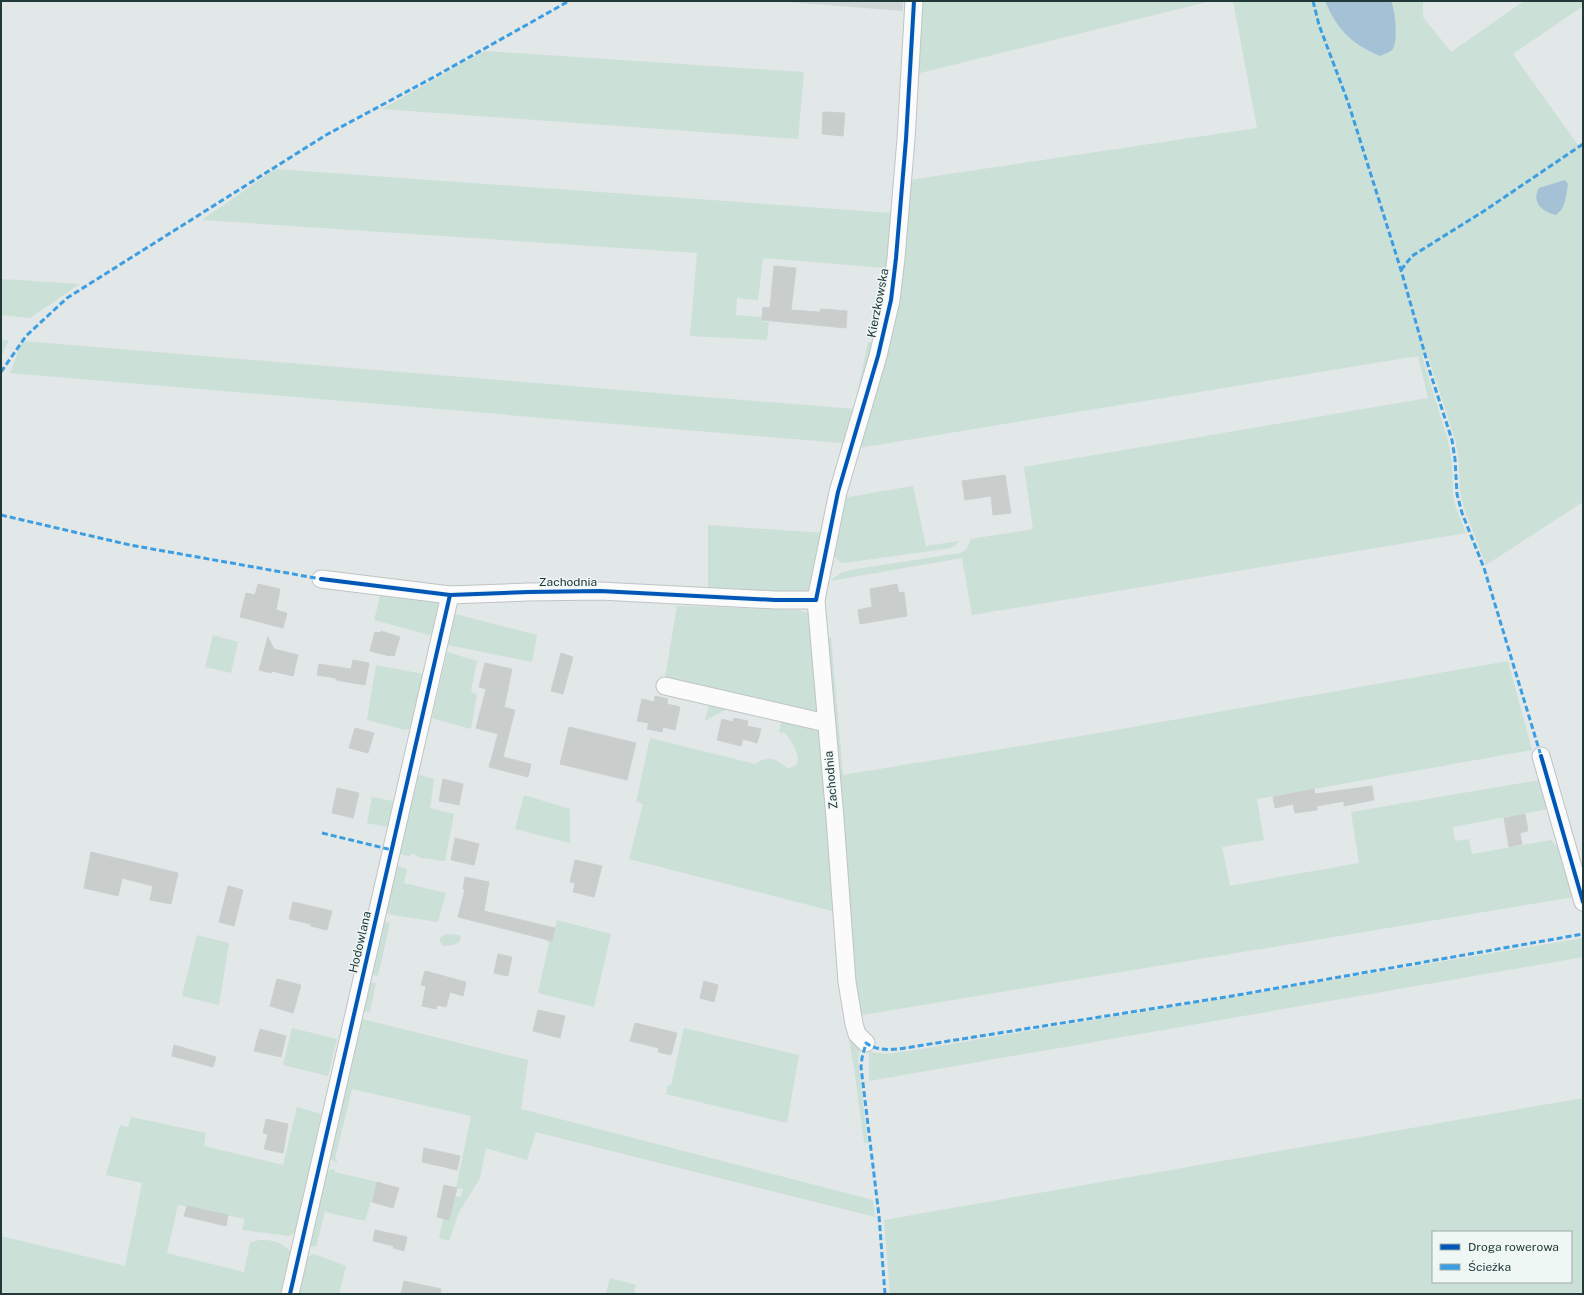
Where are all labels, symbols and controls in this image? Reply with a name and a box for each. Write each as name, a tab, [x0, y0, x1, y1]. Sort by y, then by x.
street label: Kierzkowska	[864, 267, 892, 339]
street label: Zachodnia	[539, 575, 597, 589]
street label: Zachodnia	[821, 750, 841, 810]
street label: Hodowlana	[346, 910, 374, 974]
legend	[1432, 1231, 1572, 1283]
text: Droga rowerowa	[1468, 1240, 1559, 1254]
text: Ścieżka	[1468, 1260, 1511, 1274]

